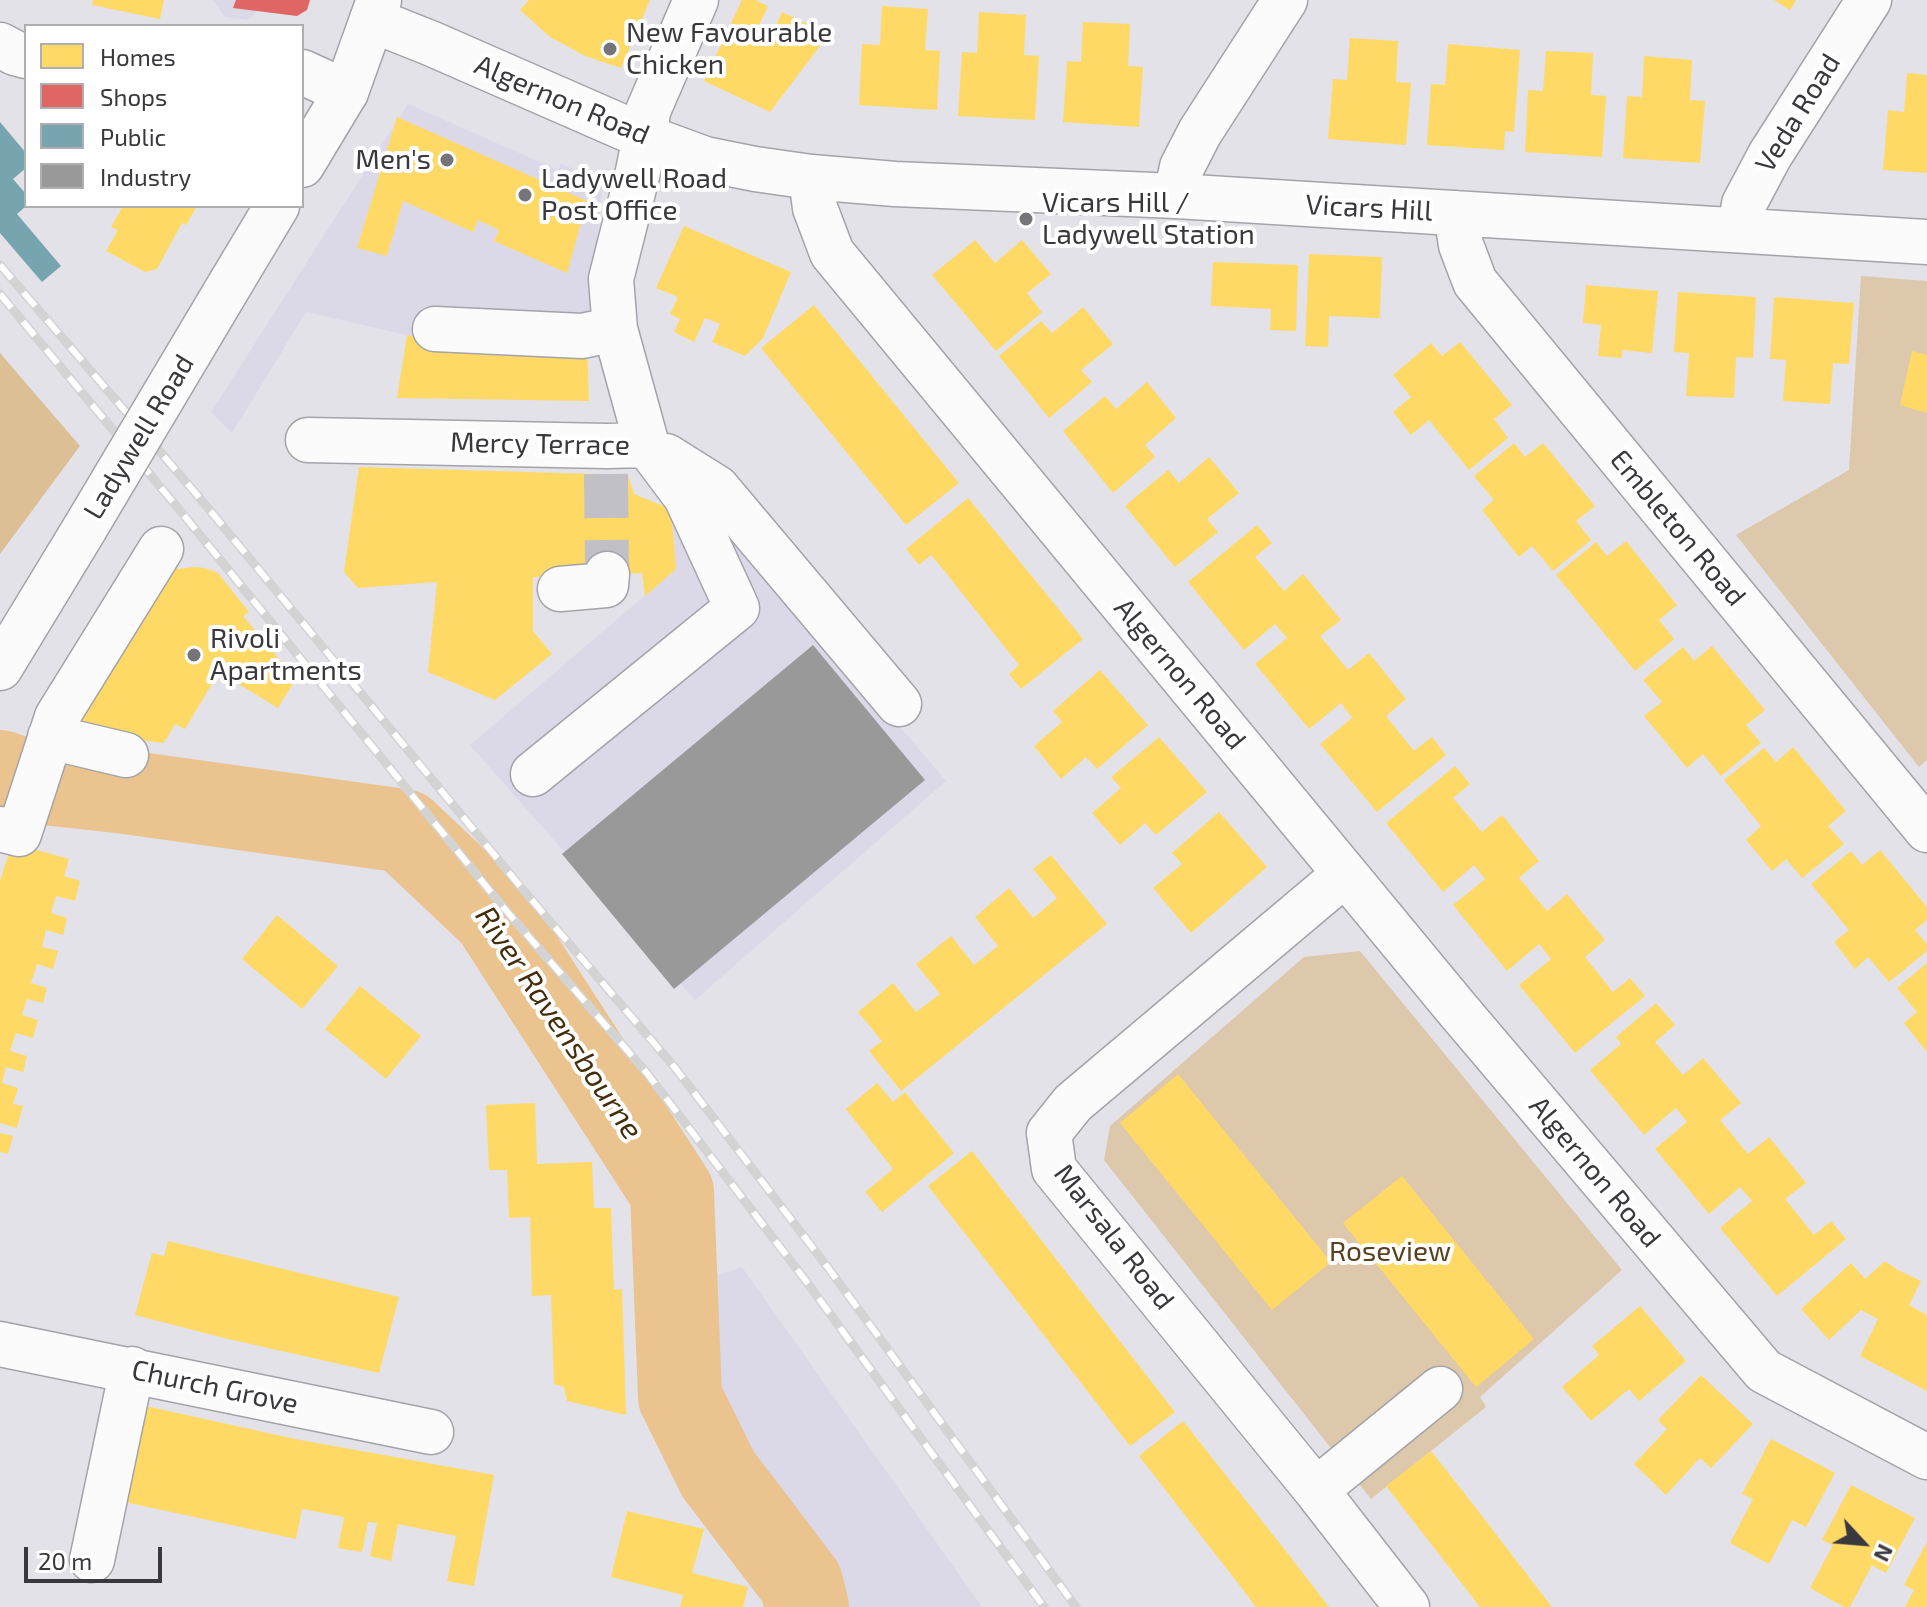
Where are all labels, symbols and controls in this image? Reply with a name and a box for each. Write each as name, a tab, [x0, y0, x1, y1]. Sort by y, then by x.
place label: New Favourable Chicken	[626, 16, 832, 82]
legend	[24, 24, 304, 208]
marker: New Favourable Chicken	[601, 40, 619, 58]
text: Homes	[100, 42, 176, 71]
street label: Algernon Road	[470, 48, 654, 152]
street label: Veda Road	[1748, 48, 1848, 178]
text: Shops	[100, 82, 167, 111]
text: Public	[100, 122, 166, 151]
place label: Men's	[355, 143, 431, 177]
marker: Men's	[438, 151, 456, 169]
text: Industry	[100, 162, 191, 191]
place label: Ladywell Road Post Office	[541, 162, 727, 228]
marker: Ladywell Road Post Office	[516, 186, 534, 204]
place label: Vicars Hill / Ladywell Station	[1042, 186, 1255, 252]
street label: Vicars Hill	[1305, 188, 1433, 228]
marker: Vicars Hill / Ladywell Station	[1017, 210, 1035, 228]
street label: Ladywell Road	[77, 349, 201, 525]
street label: Mercy Terrace	[450, 426, 630, 462]
street label: Embleton Road	[1603, 443, 1753, 613]
street label: Algernon Road	[1107, 592, 1253, 756]
place label: Rivoli Apartments	[210, 622, 362, 688]
marker: Rivoli Apartments	[185, 646, 203, 664]
water label: River Ravensbourne	[468, 900, 650, 1146]
street label: Algernon Road	[1522, 1090, 1668, 1254]
street label: Marsala Road	[1047, 1158, 1181, 1316]
park label: Roseview	[1329, 1235, 1451, 1269]
street label: Church Grove	[129, 1353, 301, 1421]
north arrow	[1823, 1503, 1903, 1583]
scale bar	[28, 1531, 166, 1581]
text: N	[1869, 1541, 1900, 1566]
text: 20 m	[38, 1546, 92, 1575]

